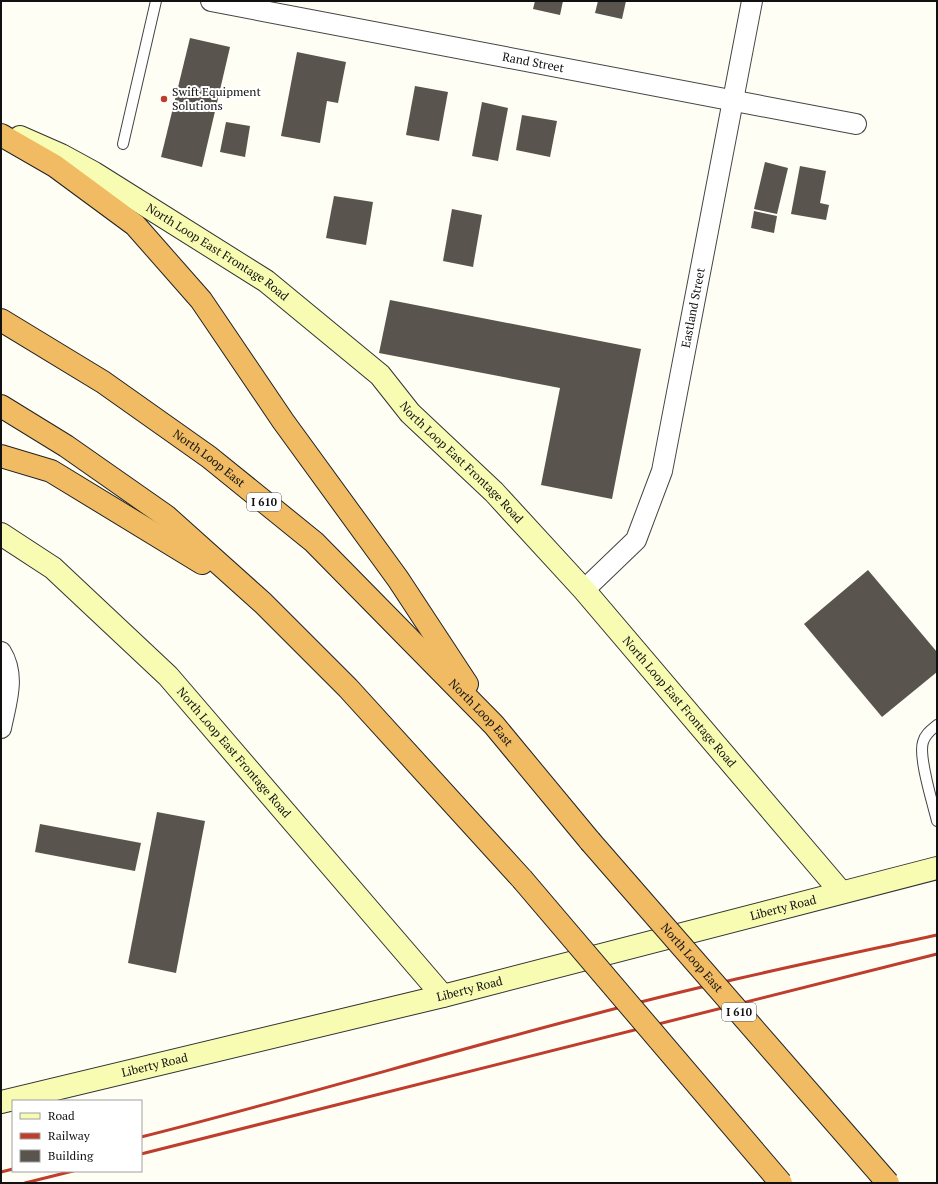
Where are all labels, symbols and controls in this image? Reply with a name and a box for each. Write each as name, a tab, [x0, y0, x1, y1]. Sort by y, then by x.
street label: Rand Street	[501, 49, 566, 75]
place label: Swift Equipment Solutions	[172, 84, 261, 113]
marker: Swift Equipment Solutions	[159, 94, 169, 104]
street label: North Loop East Frontage Road	[144, 200, 292, 304]
street label: Eastland Street	[678, 266, 708, 349]
street label: North Loop East Frontage Road	[397, 398, 527, 526]
street label: North Loop East	[170, 426, 249, 491]
road number: I 610	[247, 493, 281, 511]
street label: North Loop East Frontage Road	[620, 633, 740, 770]
street label: North Loop East	[446, 676, 517, 749]
street label: North Loop East Frontage Road	[174, 684, 295, 821]
street label: Liberty Road	[748, 892, 818, 923]
street label: North Loop East	[658, 920, 727, 996]
street label: Liberty Road	[435, 973, 504, 1004]
road number: I 610	[722, 1003, 756, 1021]
street label: Liberty Road	[120, 1049, 189, 1080]
legend	[12, 1100, 142, 1172]
text: Road	[48, 1108, 75, 1123]
text: Railway	[48, 1128, 91, 1143]
text: Building	[48, 1148, 94, 1163]

